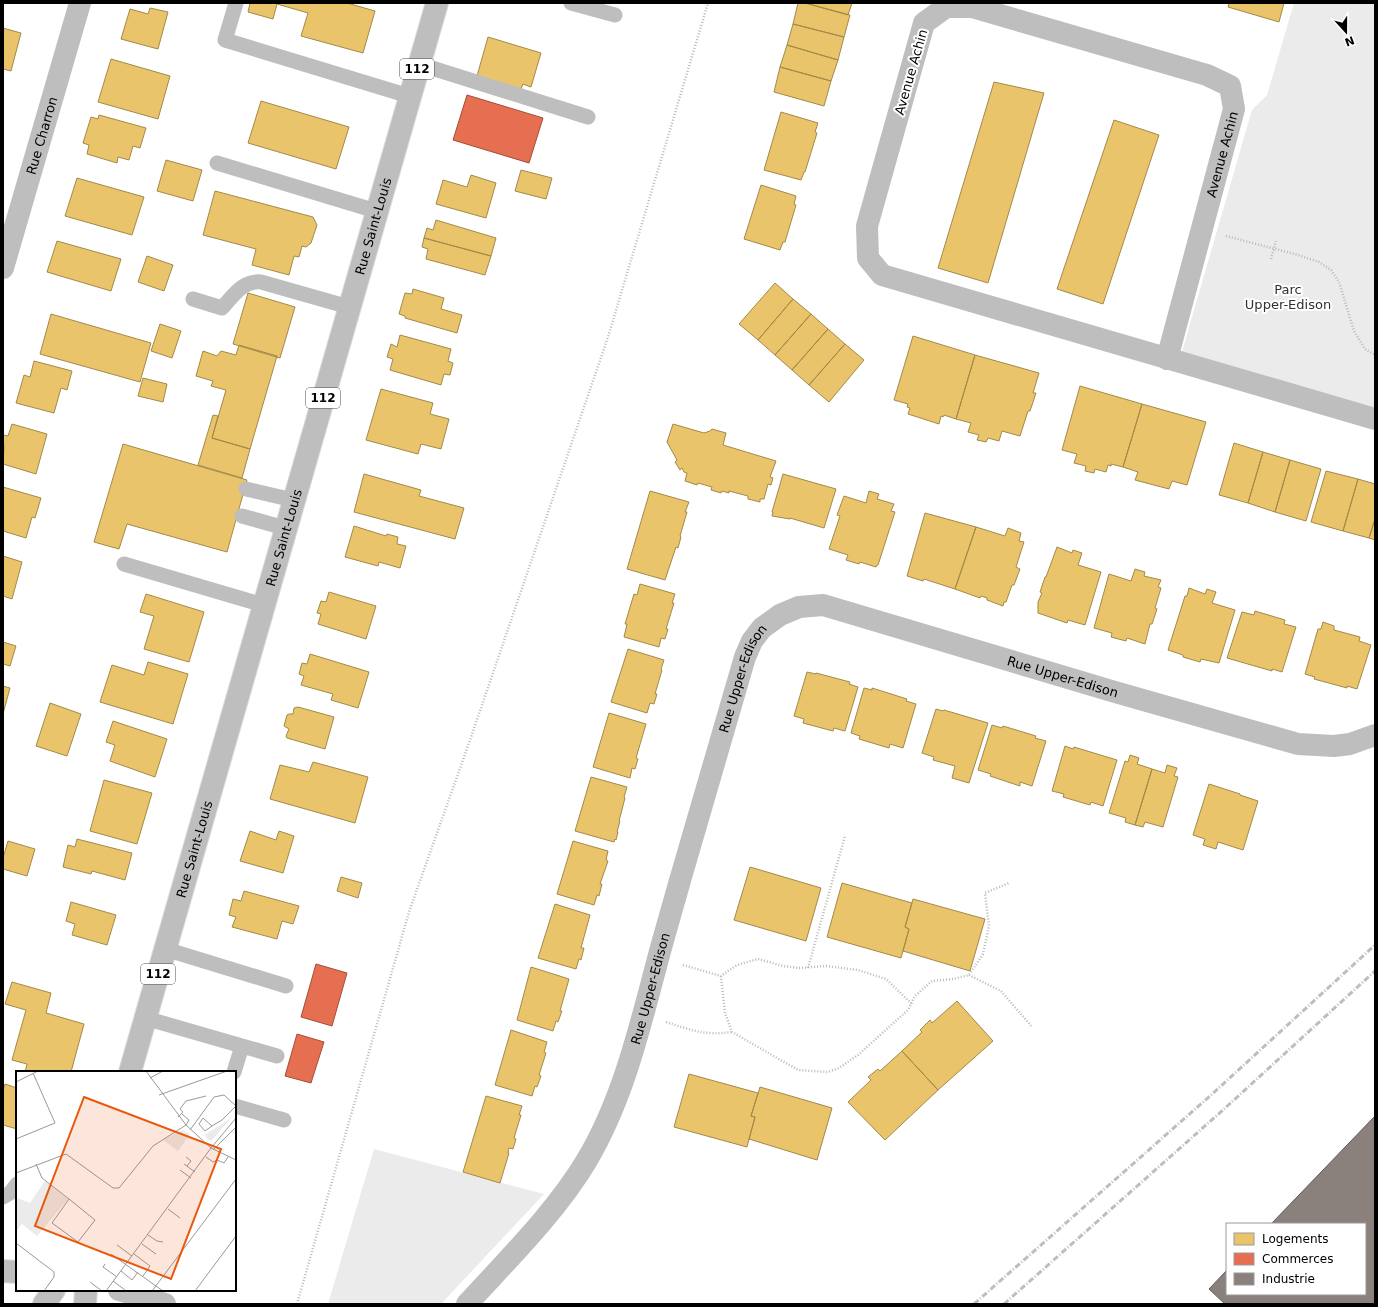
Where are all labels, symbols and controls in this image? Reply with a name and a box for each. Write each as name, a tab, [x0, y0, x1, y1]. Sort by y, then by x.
north arrow	[1326, 12, 1366, 52]
street label: Avenue Achin	[892, 27, 930, 117]
text: N	[1343, 33, 1356, 49]
road number: 112	[400, 59, 434, 79]
street label: Rue Charron	[23, 95, 60, 176]
street label: Avenue Achin	[1203, 110, 1241, 199]
street label: Rue Saint-Louis	[352, 176, 394, 277]
park label: Parc Upper-Edison	[1245, 282, 1331, 312]
road number: 112	[306, 388, 340, 408]
street label: Rue Saint-Louis	[262, 487, 305, 588]
street label: Rue Upper-Edison	[716, 621, 770, 734]
street label: Rue Upper-Edison	[1006, 653, 1120, 700]
street label: Rue Saint-Louis	[173, 798, 215, 899]
street label: Rue Upper-Edison	[628, 931, 672, 1046]
road number: 112	[141, 964, 175, 984]
inset map	[16, 1071, 236, 1291]
legend	[1226, 1223, 1366, 1295]
text: Logements	[1262, 1232, 1328, 1246]
text: Commerces	[1262, 1252, 1333, 1266]
text: Industrie	[1262, 1272, 1315, 1286]

